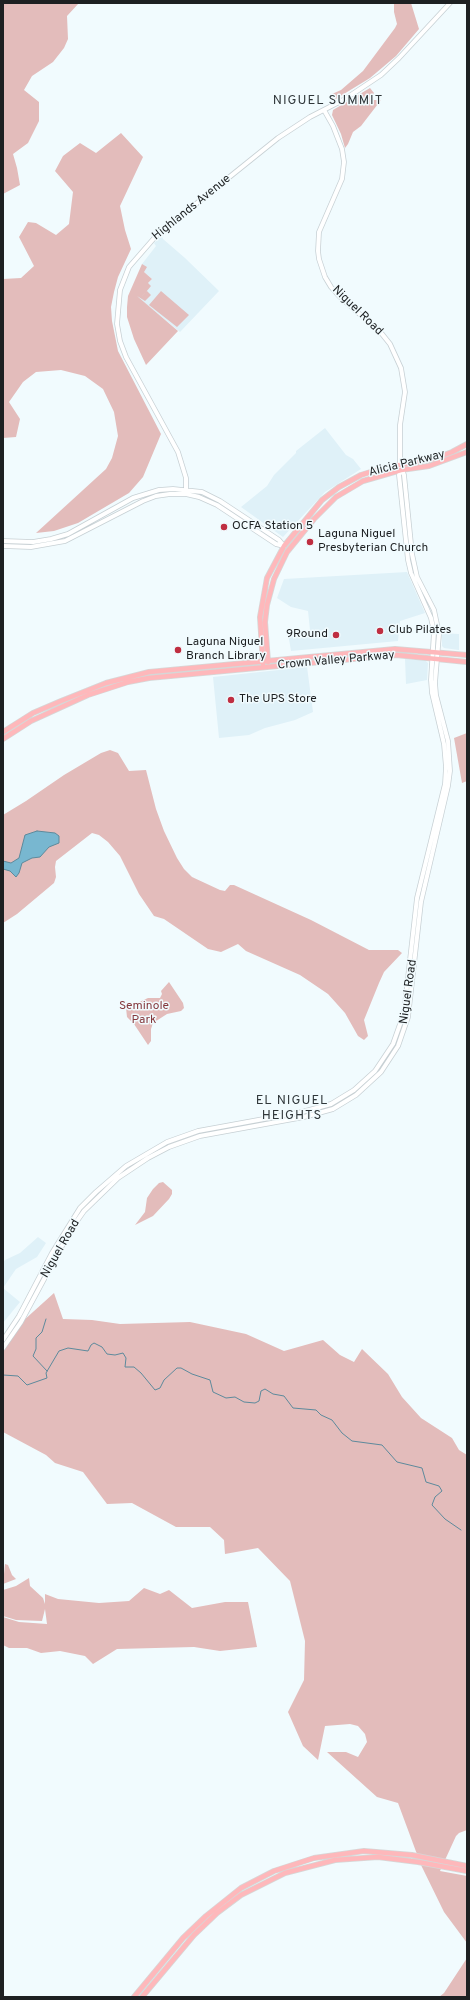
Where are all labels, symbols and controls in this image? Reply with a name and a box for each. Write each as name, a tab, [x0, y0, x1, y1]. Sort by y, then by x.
district label: NIGUEL SUMMIT	[273, 93, 383, 109]
street label: Highlands Avenue	[150, 172, 234, 244]
street label: Niguel Road	[329, 283, 385, 339]
street label: Alicia Parkway	[367, 448, 447, 480]
place label: OCFA Station 5	[232, 520, 313, 534]
marker: OCFA Station 5	[219, 522, 229, 532]
place label: Laguna Niguel Presbyterian Church	[318, 528, 428, 556]
marker: Laguna Niguel Presbyterian Church	[305, 537, 315, 547]
place label: Club Pilates	[388, 624, 451, 638]
marker: Club Pilates	[375, 626, 385, 636]
place label: 9Round	[286, 628, 328, 642]
marker: 9Round	[331, 630, 341, 640]
place label: Laguna Niguel Branch Library	[186, 636, 266, 664]
marker: Laguna Niguel Branch Library	[173, 645, 183, 655]
street label: Crown Valley Parkway	[277, 649, 395, 673]
place label: The UPS Store	[239, 693, 317, 707]
marker: The UPS Store	[226, 695, 236, 705]
street label: Niguel Road	[397, 959, 421, 1025]
park label: Seminole Park	[119, 1000, 169, 1028]
district label: EL NIGUEL HEIGHTS	[256, 1093, 328, 1124]
street label: Niguel Road	[38, 1217, 84, 1281]

